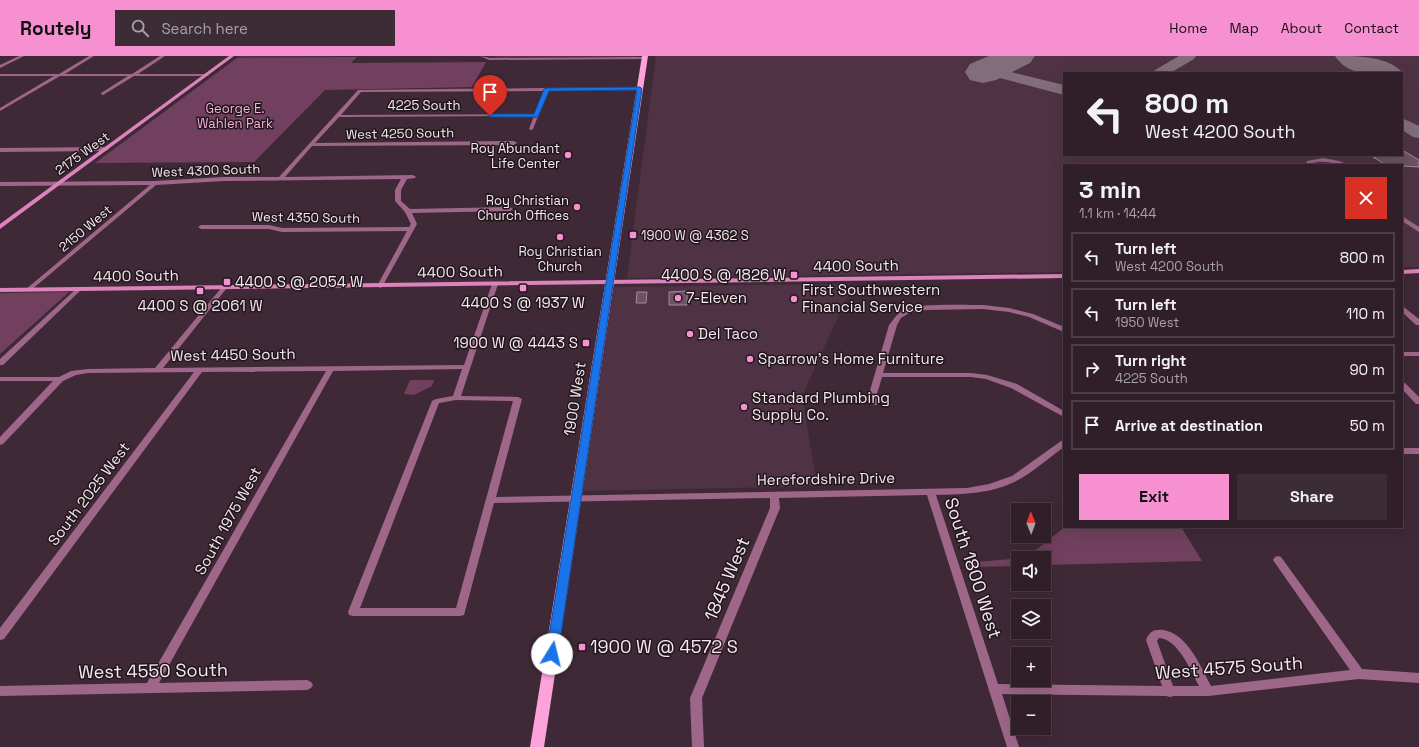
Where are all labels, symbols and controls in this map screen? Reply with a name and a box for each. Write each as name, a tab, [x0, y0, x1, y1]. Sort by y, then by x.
search box	[115, 10, 395, 46]
text: Routely	[20, 16, 91, 41]
icon: search	[129, 17, 151, 39]
text: Search here	[161, 19, 248, 38]
text: Home	[1169, 19, 1207, 37]
text: Map	[1229, 19, 1259, 37]
text: About	[1281, 19, 1322, 37]
text: Contact	[1344, 19, 1399, 37]
pin	[473, 75, 507, 116]
icon: arrive	[479, 81, 501, 103]
text: 800 m	[1145, 85, 1229, 121]
icon: left	[1079, 88, 1131, 140]
street label: 4225 South	[388, 97, 460, 114]
park label: George E. Wahlen Park	[197, 100, 273, 132]
text: West 4200 South	[1145, 120, 1296, 143]
street label: West 4250 South	[346, 124, 454, 143]
street label: 2175 West	[52, 128, 113, 179]
place label: Roy Abundant Life Center	[471, 140, 560, 172]
marker: Roy Abundant Life Center	[563, 150, 573, 160]
street label: West 4300 South	[151, 160, 261, 181]
text: 3 min	[1079, 174, 1141, 205]
button: close	[1345, 177, 1387, 219]
place label: Roy Christian Church Offices	[477, 192, 569, 224]
street label: 2150 West	[55, 201, 115, 256]
marker: Roy Christian Church Offices	[572, 202, 582, 212]
text: 1.1 km · 14:44	[1079, 205, 1156, 222]
street label: West 4350 South	[252, 208, 360, 227]
place label: 1900 W @ 4362 S	[641, 227, 749, 244]
marker: 1900 W @ 4362 S	[628, 230, 638, 240]
marker: Roy Christian Church	[555, 232, 565, 242]
text: Turn left	[1115, 239, 1177, 258]
place label: Roy Christian Church	[518, 243, 602, 275]
icon: left	[1081, 246, 1103, 268]
text: 800 m	[1340, 248, 1385, 267]
street label: 4400 South	[813, 255, 899, 276]
text: West 4200 South	[1115, 258, 1224, 275]
street label: 4400 South	[417, 261, 503, 282]
street label: 4400 South	[93, 265, 179, 286]
place label: 4400 S @ 1826 W	[661, 265, 786, 284]
marker: 4400 S @ 1826 W	[789, 270, 799, 280]
place label: 4400 S @ 2054 W	[235, 272, 363, 291]
marker: 4400 S @ 2054 W	[222, 277, 232, 287]
place label: First Southwestern Financial Service	[802, 280, 940, 316]
marker: 4400 S @ 1937 W	[518, 283, 528, 293]
marker: 4400 S @ 2061 W	[195, 286, 205, 296]
place label: 7-Eleven	[686, 288, 747, 307]
place label: 4400 S @ 1937 W	[461, 293, 585, 312]
marker: 7-Eleven	[673, 293, 683, 303]
marker: First Southwestern Financial Service	[789, 294, 799, 304]
text: Turn left	[1115, 295, 1177, 314]
place label: 4400 S @ 2061 W	[137, 296, 263, 315]
icon: left	[1081, 302, 1103, 324]
text: 110 m	[1346, 304, 1385, 323]
text: 1950 West	[1115, 314, 1179, 331]
place label: Del Taco	[698, 324, 758, 343]
marker: Del Taco	[685, 329, 695, 339]
place label: 1900 W @ 4443 S	[453, 333, 578, 352]
marker: 1900 W @ 4443 S	[581, 338, 591, 348]
street label: West 4450 South	[170, 344, 296, 365]
place label: Sparrow's Home Furniture	[758, 349, 944, 368]
text: Turn right	[1115, 351, 1186, 370]
marker: Sparrow's Home Furniture	[745, 354, 755, 364]
icon: right	[1081, 358, 1103, 380]
street label: 1900 West	[559, 360, 590, 437]
text: 90 m	[1349, 360, 1385, 379]
text: 4225 South	[1115, 370, 1188, 387]
place label: Standard Plumbing Supply Co.	[752, 388, 890, 424]
marker: Standard Plumbing Supply Co.	[739, 402, 749, 412]
icon: arrive	[1081, 414, 1103, 436]
text: Arrive at destination	[1115, 416, 1263, 435]
text: 50 m	[1350, 416, 1385, 435]
street label: South 2025 West	[44, 438, 134, 549]
street label: South 1975 West	[190, 463, 265, 578]
street label: Herefordshire Drive	[757, 468, 895, 489]
button: Exit	[1079, 474, 1229, 520]
button: Share	[1237, 474, 1387, 520]
street label: South 1800 West	[940, 494, 1007, 641]
north arrow	[1011, 503, 1051, 543]
map controls	[1011, 503, 1051, 735]
street label: 1845 West	[699, 533, 755, 624]
button: sound	[1011, 551, 1051, 591]
button: layers	[1011, 599, 1051, 639]
position arrow	[531, 633, 573, 675]
place label: 1900 W @ 4572 S	[590, 635, 738, 658]
marker: 1900 W @ 4572 S	[577, 642, 587, 652]
button: +	[1011, 647, 1051, 687]
street label: West 4575 South	[1154, 651, 1304, 684]
street label: West 4550 South	[78, 658, 228, 683]
button: −	[1011, 695, 1051, 735]

